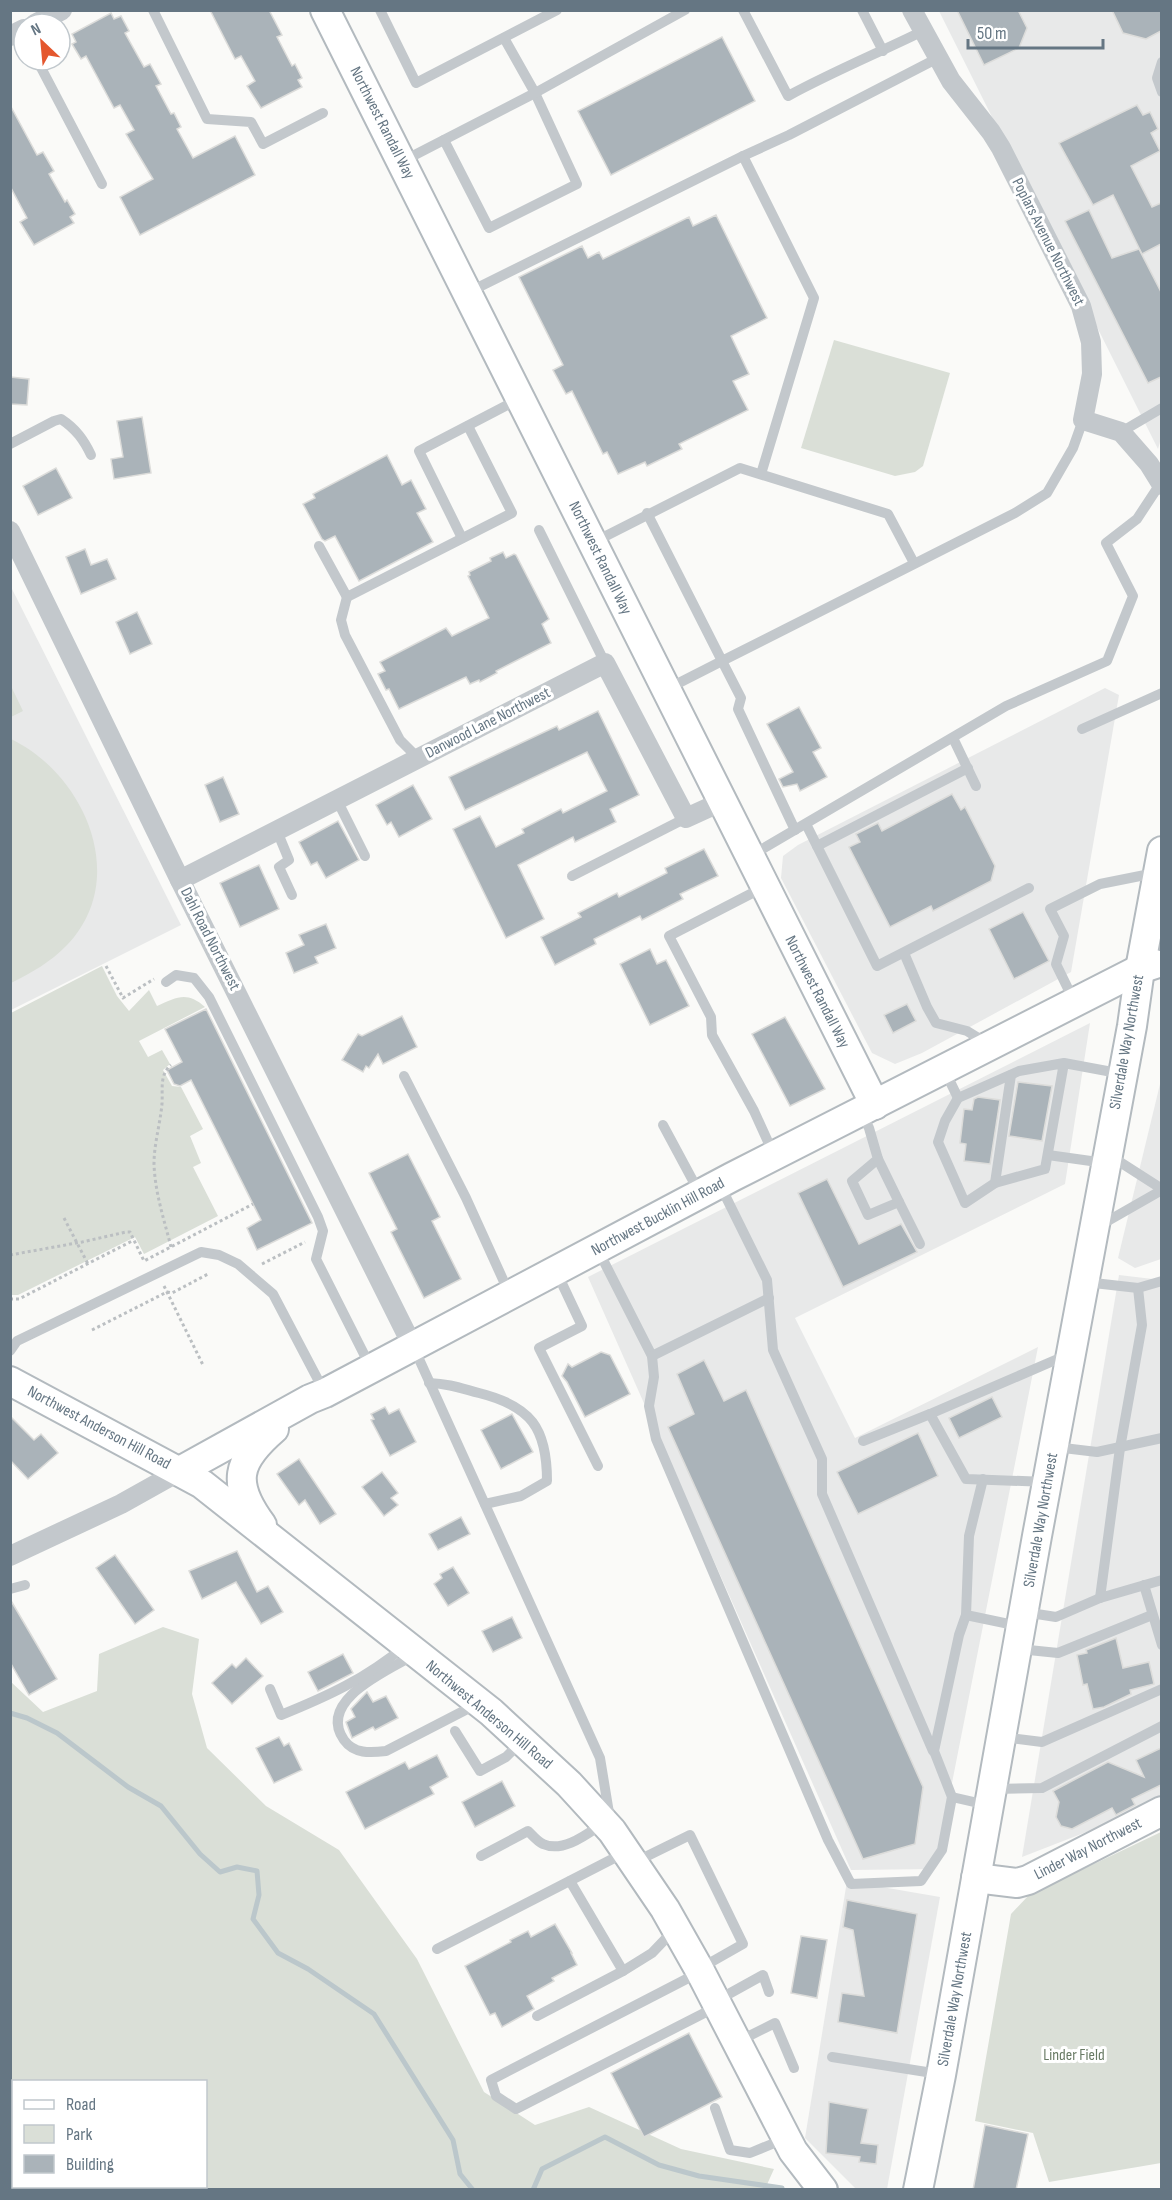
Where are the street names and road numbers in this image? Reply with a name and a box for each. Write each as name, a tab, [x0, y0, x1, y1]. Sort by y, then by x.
street label: Northwest Randall Way	[345, 64, 419, 182]
street label: Poplars Avenue Northwest	[1008, 175, 1088, 309]
street label: Northwest Randall Way	[564, 498, 636, 618]
street label: Danwood Lane Northwest	[422, 683, 554, 763]
street label: Dahl Road Northwest	[176, 884, 244, 994]
street label: Northwest Randall Way	[780, 933, 854, 1051]
street label: Silverdale Way Northwest	[1106, 973, 1148, 1111]
street label: Northwest Bucklin Hill Road	[588, 1174, 728, 1260]
street label: Northwest Anderson Hill Road	[24, 1382, 174, 1474]
street label: Silverdale Way Northwest	[1020, 1451, 1062, 1589]
street label: Northwest Anderson Hill Road	[422, 1657, 556, 1773]
street label: Linder Way Northwest	[1031, 1814, 1145, 1884]
street label: Silverdale Way Northwest	[934, 1930, 976, 2068]

